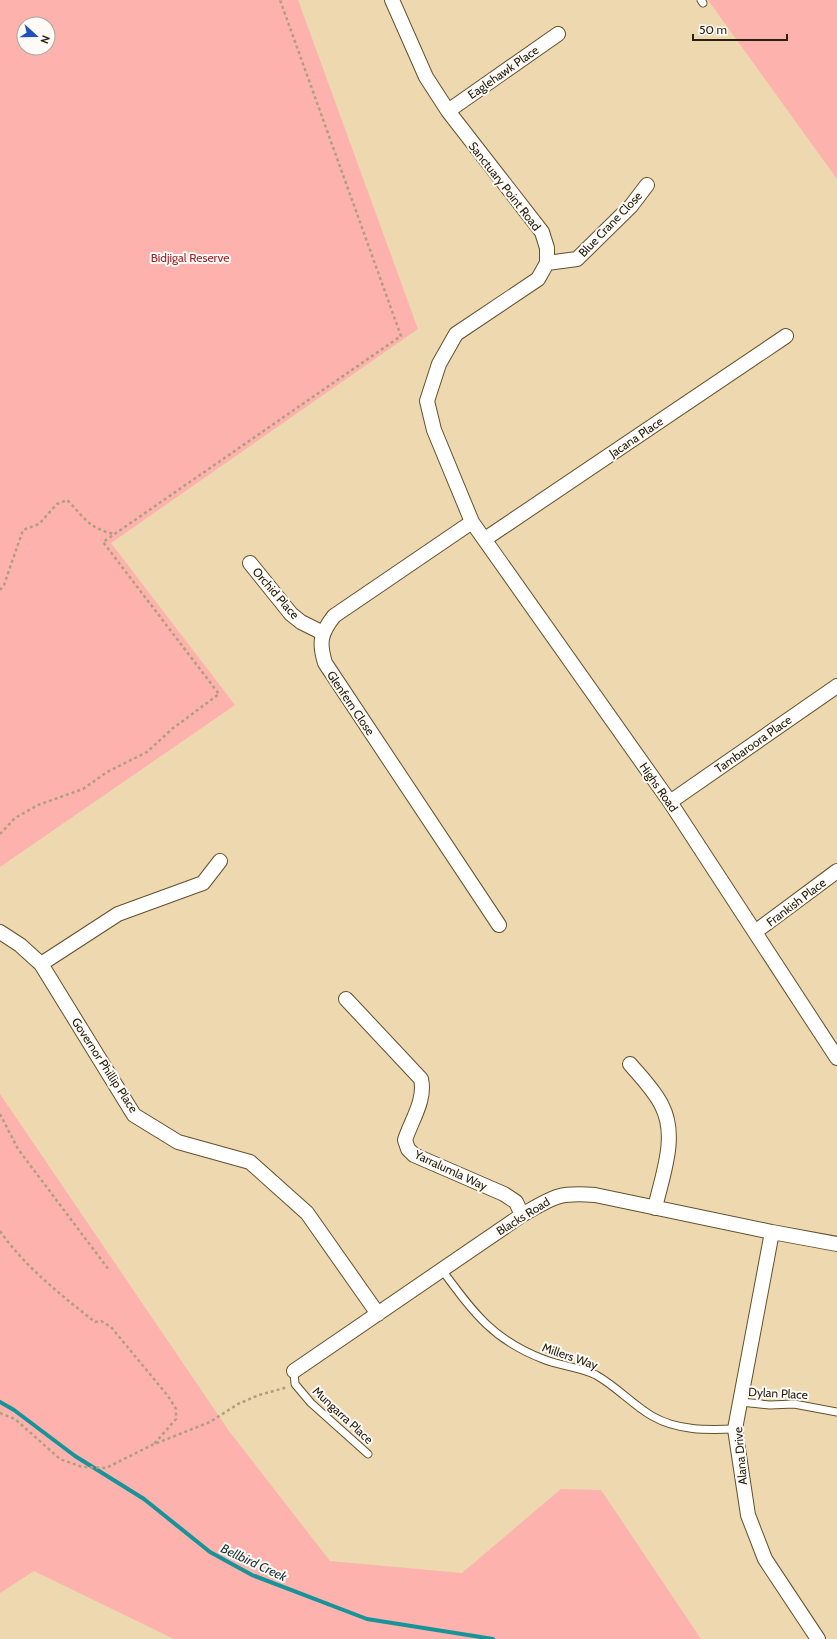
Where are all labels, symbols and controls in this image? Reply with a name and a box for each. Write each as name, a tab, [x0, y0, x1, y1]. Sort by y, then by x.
north arrow	[16, 16, 56, 56]
scale bar	[693, 16, 787, 42]
text: 50 m	[699, 22, 727, 37]
text: N	[37, 33, 53, 46]
street label: Eaglehawk Place	[465, 42, 541, 102]
street label: Sanctuary Point Road	[466, 139, 544, 233]
street label: Blue Crane Close	[575, 188, 645, 260]
park label: Bidjigal Reserve	[151, 250, 229, 265]
street label: Jacana Place	[605, 413, 666, 461]
street label: Orchid Place	[249, 564, 303, 622]
street label: Glenfern Close	[324, 668, 378, 738]
street label: Tambaroora Place	[712, 712, 794, 776]
street label: Highs Road	[636, 759, 682, 815]
street label: Frankish Place	[763, 875, 829, 929]
street label: Governor Phillip Place	[69, 1015, 141, 1115]
street label: Yarralumla Way	[411, 1146, 490, 1193]
street label: Blacks Road	[493, 1194, 553, 1238]
street label: Millers Way	[540, 1339, 600, 1373]
street label: Mungarra Place	[310, 1383, 376, 1447]
street label: Dylan Place	[748, 1384, 808, 1402]
street label: Alana Drive	[730, 1426, 750, 1486]
water label: Bellbird Creek	[218, 1540, 290, 1584]

